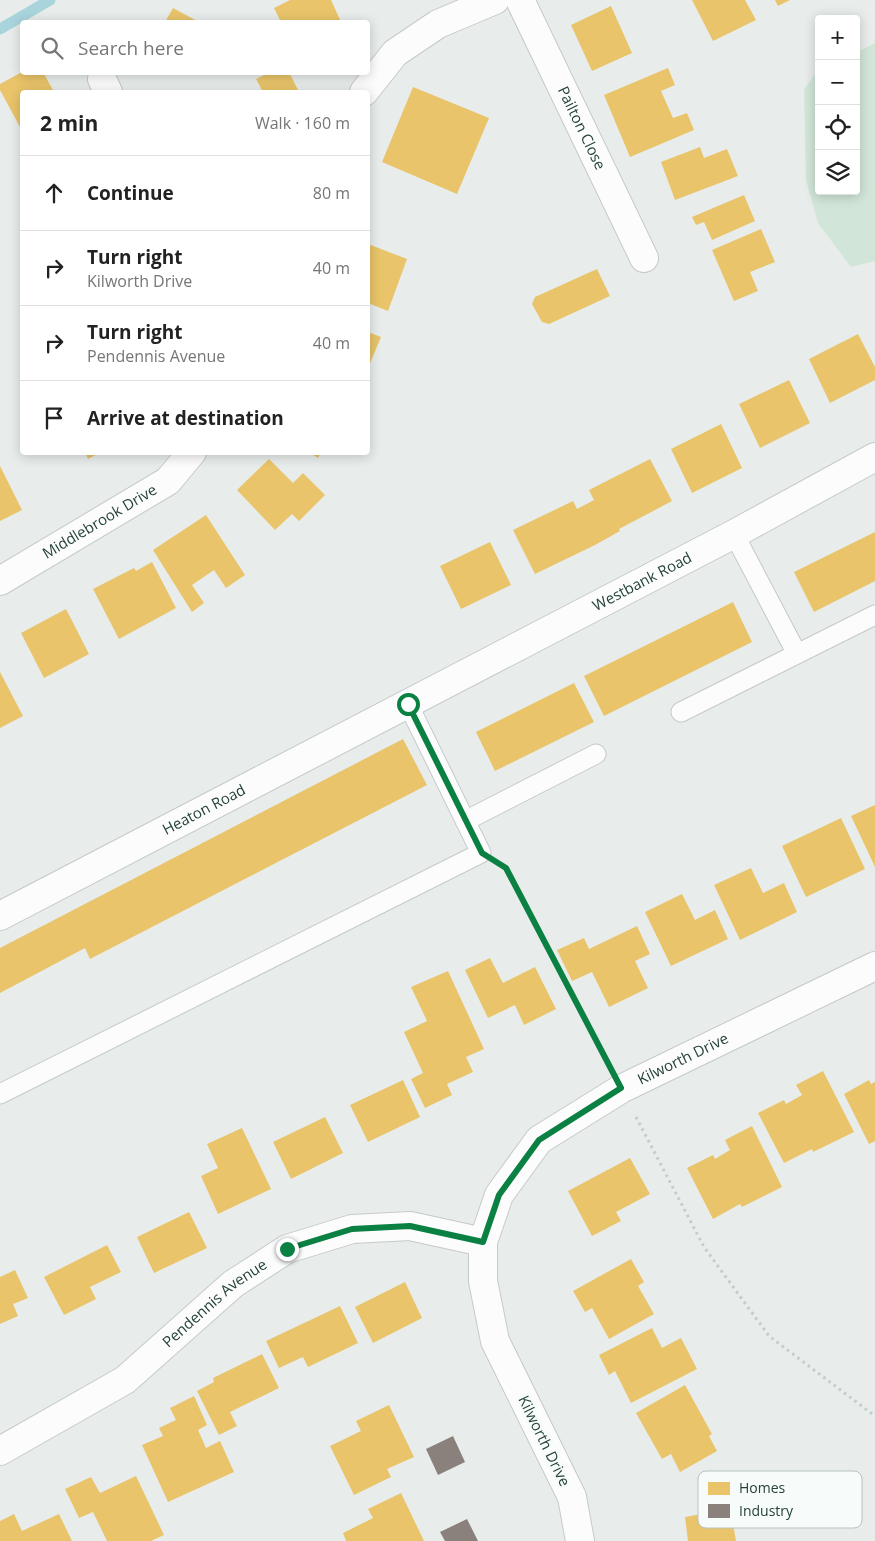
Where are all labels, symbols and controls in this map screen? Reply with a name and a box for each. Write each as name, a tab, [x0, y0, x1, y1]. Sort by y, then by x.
map controls	[815, 15, 860, 195]
button: +	[815, 15, 860, 60]
search box	[20, 20, 370, 75]
icon: search	[38, 34, 66, 62]
text: Search here	[78, 35, 184, 61]
button: −	[815, 60, 860, 105]
street label: Pailton Close	[554, 83, 611, 173]
button: locate	[815, 105, 860, 150]
text: 2 min	[40, 109, 98, 137]
text: Walk · 160 m	[255, 112, 350, 134]
button: layers	[815, 150, 860, 195]
icon: ahead	[40, 179, 68, 207]
text: Continue	[87, 180, 174, 206]
text: 80 m	[313, 182, 350, 204]
text: Turn right	[87, 244, 182, 270]
icon: right	[40, 254, 68, 282]
text: 40 m	[313, 257, 350, 279]
text: Kilworth Drive	[87, 270, 192, 292]
text: Turn right	[87, 319, 182, 345]
icon: right	[40, 329, 68, 357]
text: 40 m	[313, 332, 350, 354]
text: Pendennis Avenue	[87, 345, 225, 367]
icon: arrive	[40, 404, 68, 432]
text: Arrive at destination	[87, 405, 284, 431]
street label: Middlebrook Drive	[38, 479, 160, 563]
street label: Westbank Road	[589, 547, 695, 615]
route start	[397, 693, 420, 716]
street label: Heaton Road	[159, 779, 249, 839]
street label: Kilworth Drive	[634, 1028, 731, 1089]
route end	[276, 1238, 299, 1261]
street label: Pendennis Avenue	[158, 1254, 270, 1351]
street label: Kilworth Drive	[514, 1392, 576, 1489]
legend	[698, 1471, 862, 1528]
text: Homes	[739, 1478, 786, 1497]
text: Industry	[739, 1501, 794, 1520]

